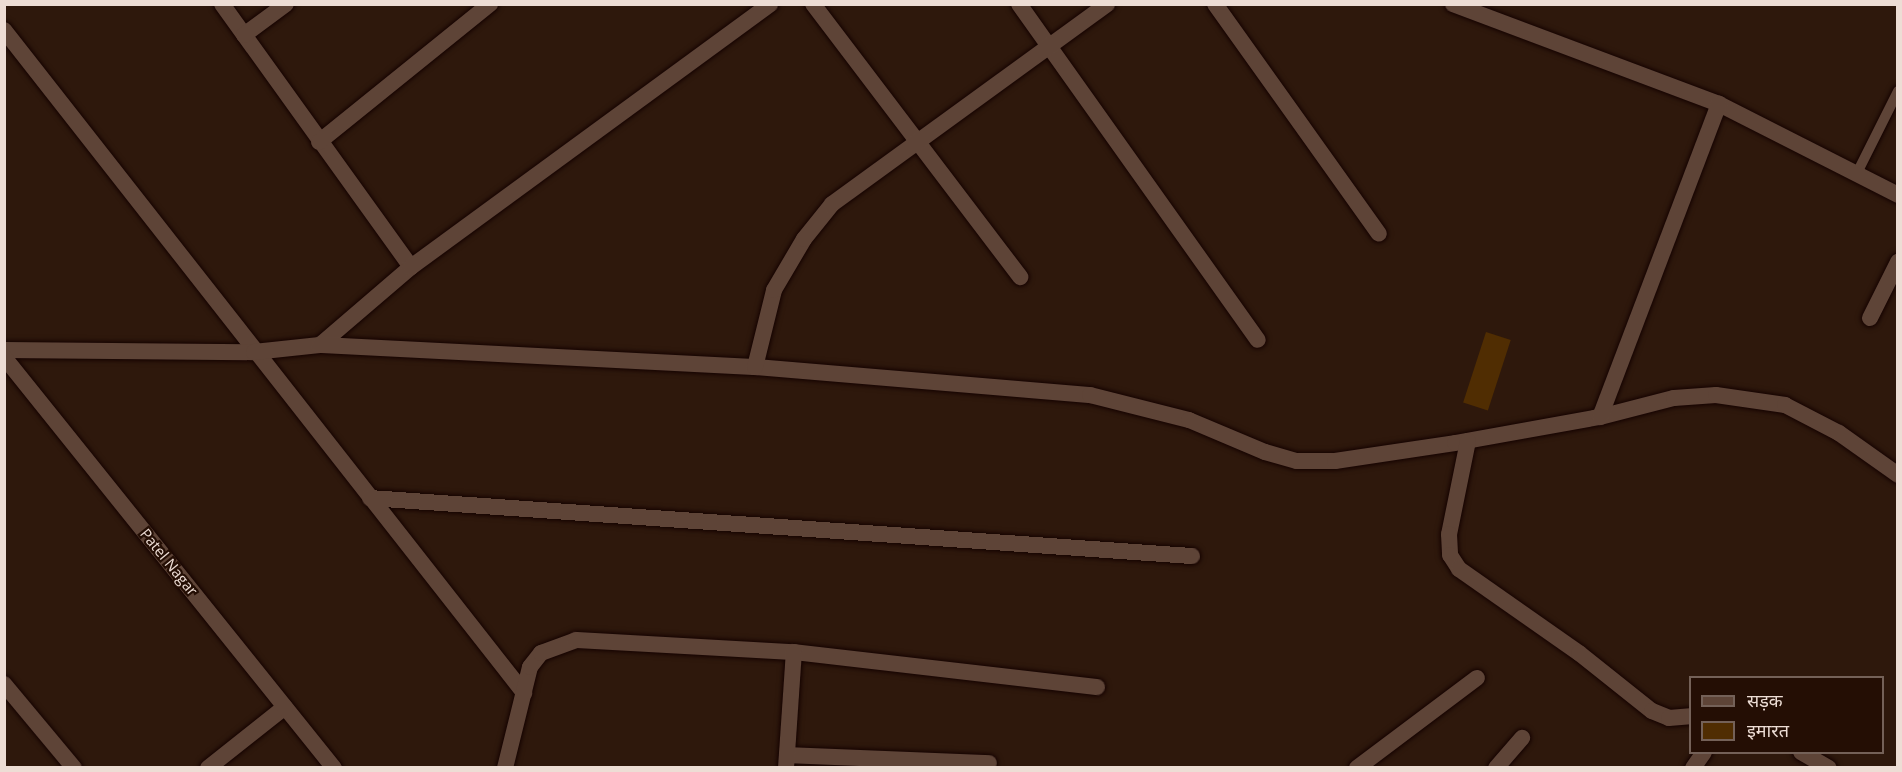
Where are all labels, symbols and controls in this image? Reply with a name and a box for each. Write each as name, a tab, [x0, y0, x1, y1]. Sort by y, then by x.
street label: Patel Nagar	[137, 525, 201, 599]
legend	[1689, 676, 1884, 754]
text: सड़क	[1747, 688, 1783, 712]
text: इमारत	[1747, 718, 1789, 742]

